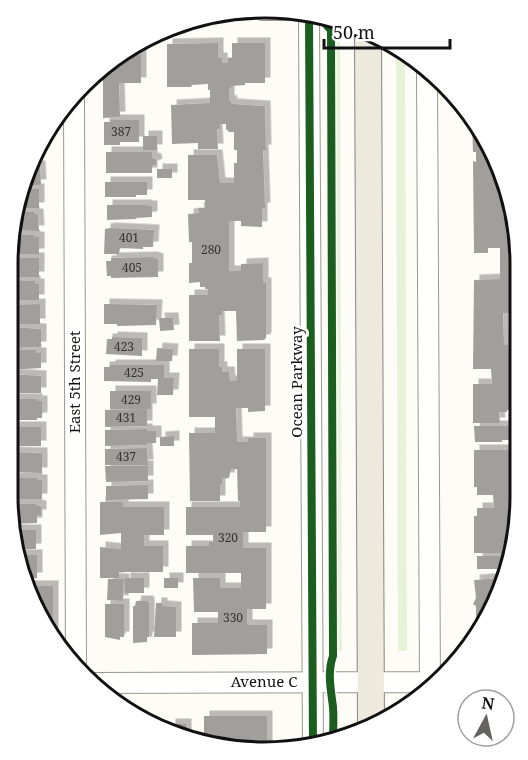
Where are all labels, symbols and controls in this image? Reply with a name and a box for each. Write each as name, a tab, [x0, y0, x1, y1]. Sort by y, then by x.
scale bar	[324, 12, 450, 50]
text: 50 m	[333, 20, 375, 44]
house number: 387	[111, 123, 131, 140]
house number: 401	[119, 229, 139, 246]
house number: 280	[201, 241, 221, 258]
house number: 405	[122, 259, 142, 276]
street label: Ocean Parkway	[286, 326, 306, 438]
street label: East 5th Street	[64, 331, 84, 433]
house number: 423	[114, 338, 134, 355]
house number: 425	[124, 364, 144, 381]
house number: 429	[121, 391, 141, 408]
house number: 431	[116, 409, 136, 426]
house number: 437	[116, 448, 136, 465]
house number: 320	[218, 529, 238, 546]
house number: 330	[223, 609, 243, 626]
street label: Avenue C	[231, 671, 297, 691]
north arrow	[456, 688, 516, 748]
text: N	[480, 691, 496, 715]

